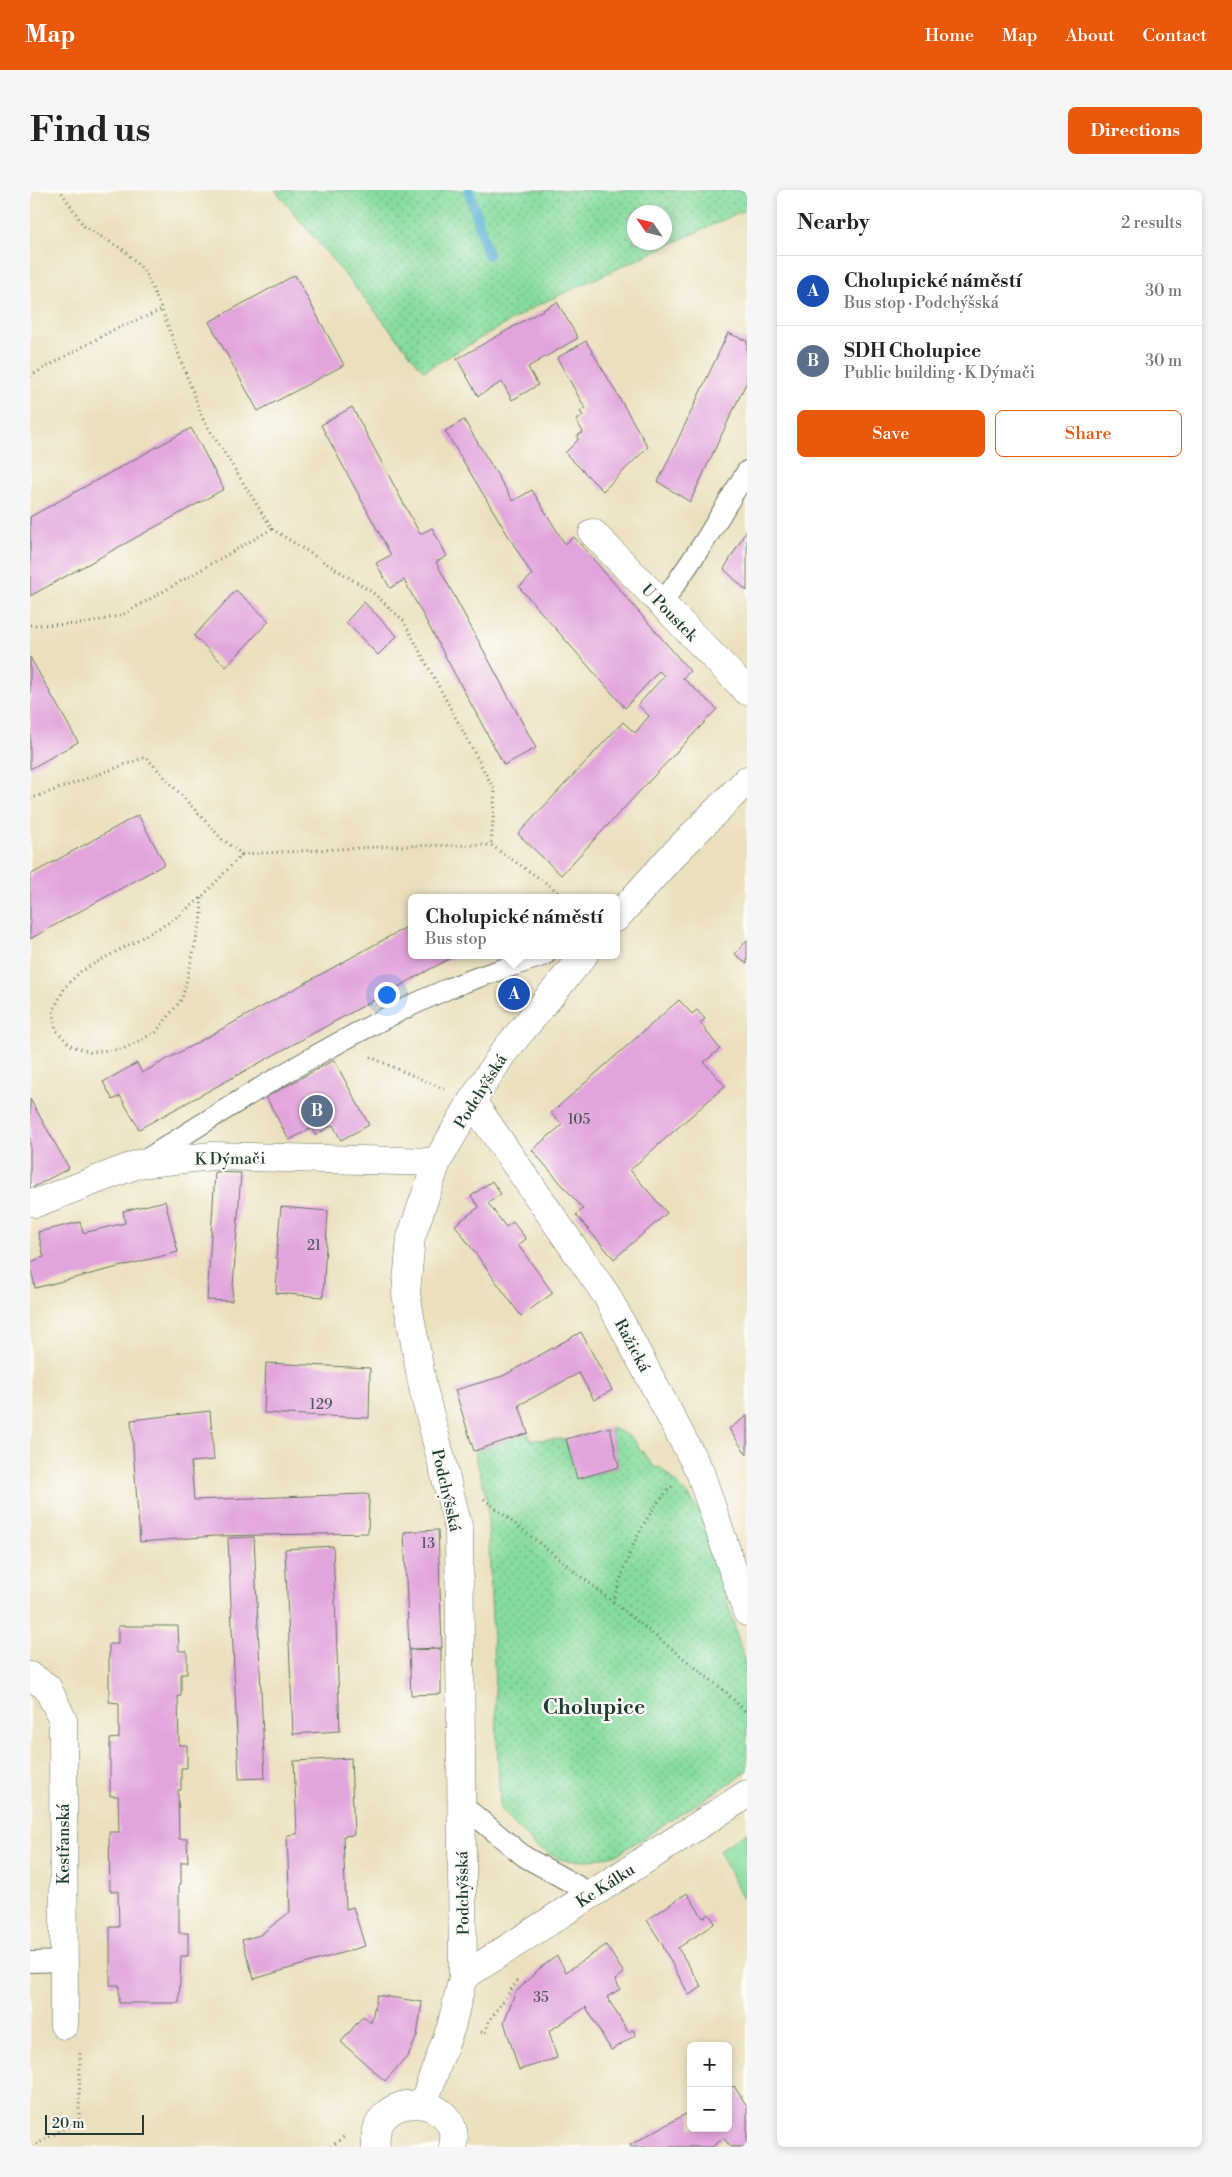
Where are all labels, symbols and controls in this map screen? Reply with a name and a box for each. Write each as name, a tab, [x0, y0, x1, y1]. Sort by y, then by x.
text: Map	[25, 20, 75, 50]
text: Home	[925, 24, 974, 47]
text: Map	[1002, 24, 1038, 47]
text: About	[1066, 24, 1115, 47]
text: Contact	[1143, 24, 1207, 47]
button: Directions	[1068, 107, 1202, 154]
text: Find us	[30, 109, 150, 152]
north arrow	[627, 205, 672, 250]
text: Nearby	[797, 210, 870, 236]
text: 2 results	[1121, 213, 1182, 233]
text: Cholupické náměstí	[844, 269, 1022, 293]
text: A	[807, 281, 819, 301]
text: 30 m	[1145, 281, 1182, 301]
text: Bus stop · Podchýšská	[844, 293, 999, 313]
text: SDH Cholupice	[844, 339, 981, 363]
text: B	[807, 351, 819, 371]
text: 30 m	[1145, 351, 1182, 371]
text: Public building · K Dýmači	[844, 363, 1035, 383]
button: Save	[797, 410, 985, 457]
button: Share	[995, 410, 1182, 457]
street label: U Poustek	[637, 580, 703, 647]
popup	[408, 894, 620, 959]
text: Cholupické náměstí	[425, 905, 603, 929]
text: Bus stop	[425, 929, 487, 949]
pin: A	[498, 975, 530, 1013]
your location	[374, 982, 400, 1008]
street label: Podchýšská	[450, 1050, 512, 1132]
pin: B	[301, 1092, 333, 1130]
house number: 105	[568, 1111, 591, 1129]
street label: K Dýmači	[195, 1148, 266, 1170]
house number: 21	[307, 1237, 321, 1255]
street label: Ražická	[610, 1315, 655, 1376]
house number: 129	[310, 1396, 332, 1414]
street label: Podchýšská	[427, 1447, 465, 1534]
house number: 13	[421, 1535, 435, 1553]
district label: Cholupice	[543, 1695, 645, 1721]
street label: Kestřanská	[54, 1803, 74, 1884]
street label: Podchýšská	[452, 1850, 474, 1935]
street label: Ke Kálku	[572, 1859, 639, 1912]
house number: 35	[533, 1989, 549, 2007]
map controls	[687, 2042, 732, 2132]
button: +	[687, 2042, 732, 2087]
button: −	[687, 2087, 732, 2132]
scale bar	[45, 2112, 144, 2135]
text: 20 m	[52, 2115, 84, 2133]

